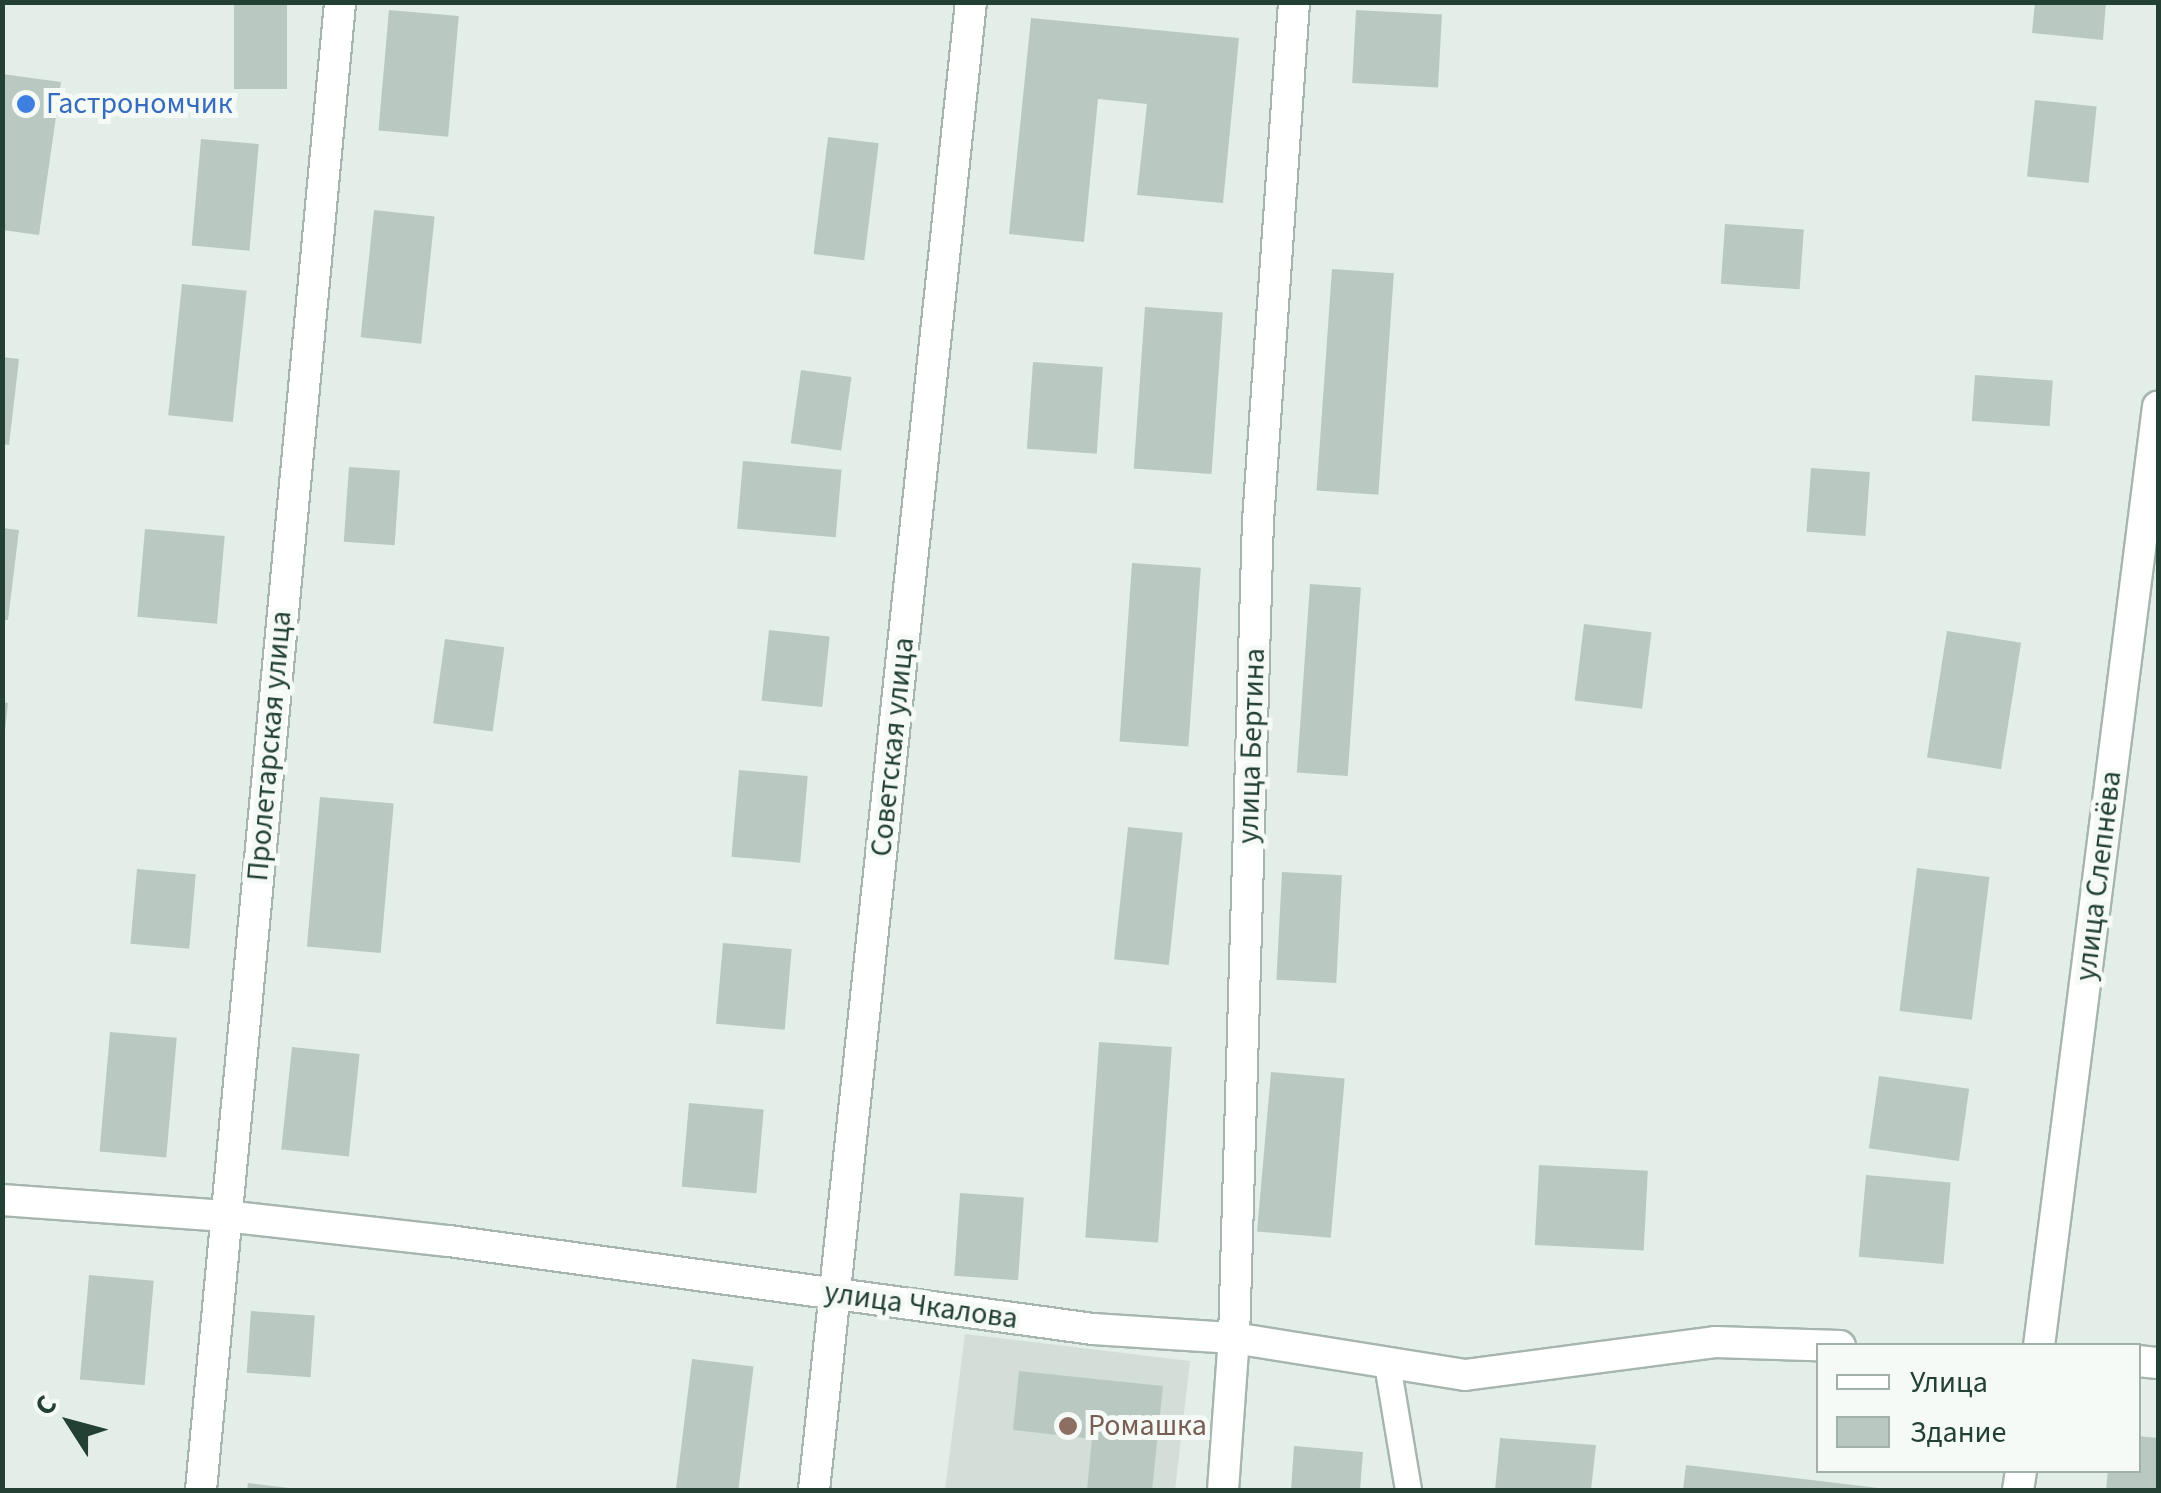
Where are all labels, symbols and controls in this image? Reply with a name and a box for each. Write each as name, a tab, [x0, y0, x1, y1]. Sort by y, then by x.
place label: Гастрономчик	[46, 86, 233, 122]
marker: Гастрономчик	[15, 93, 37, 115]
street label: Пролетарская улица	[240, 609, 300, 883]
street label: Советская улица	[864, 636, 922, 858]
street label: улица Бертина	[1231, 648, 1273, 844]
street label: улица Слепнёва	[2068, 769, 2130, 983]
street label: улица Чкалова	[822, 1275, 1020, 1337]
legend	[1816, 1343, 2141, 1473]
text: Улица	[1910, 1361, 1988, 1404]
north arrow	[20, 1373, 120, 1473]
text: С	[25, 1387, 67, 1424]
place label: Ромашка	[1088, 1408, 1207, 1444]
text: Здание	[1910, 1411, 2006, 1454]
marker: Ромашка	[1057, 1415, 1079, 1437]

